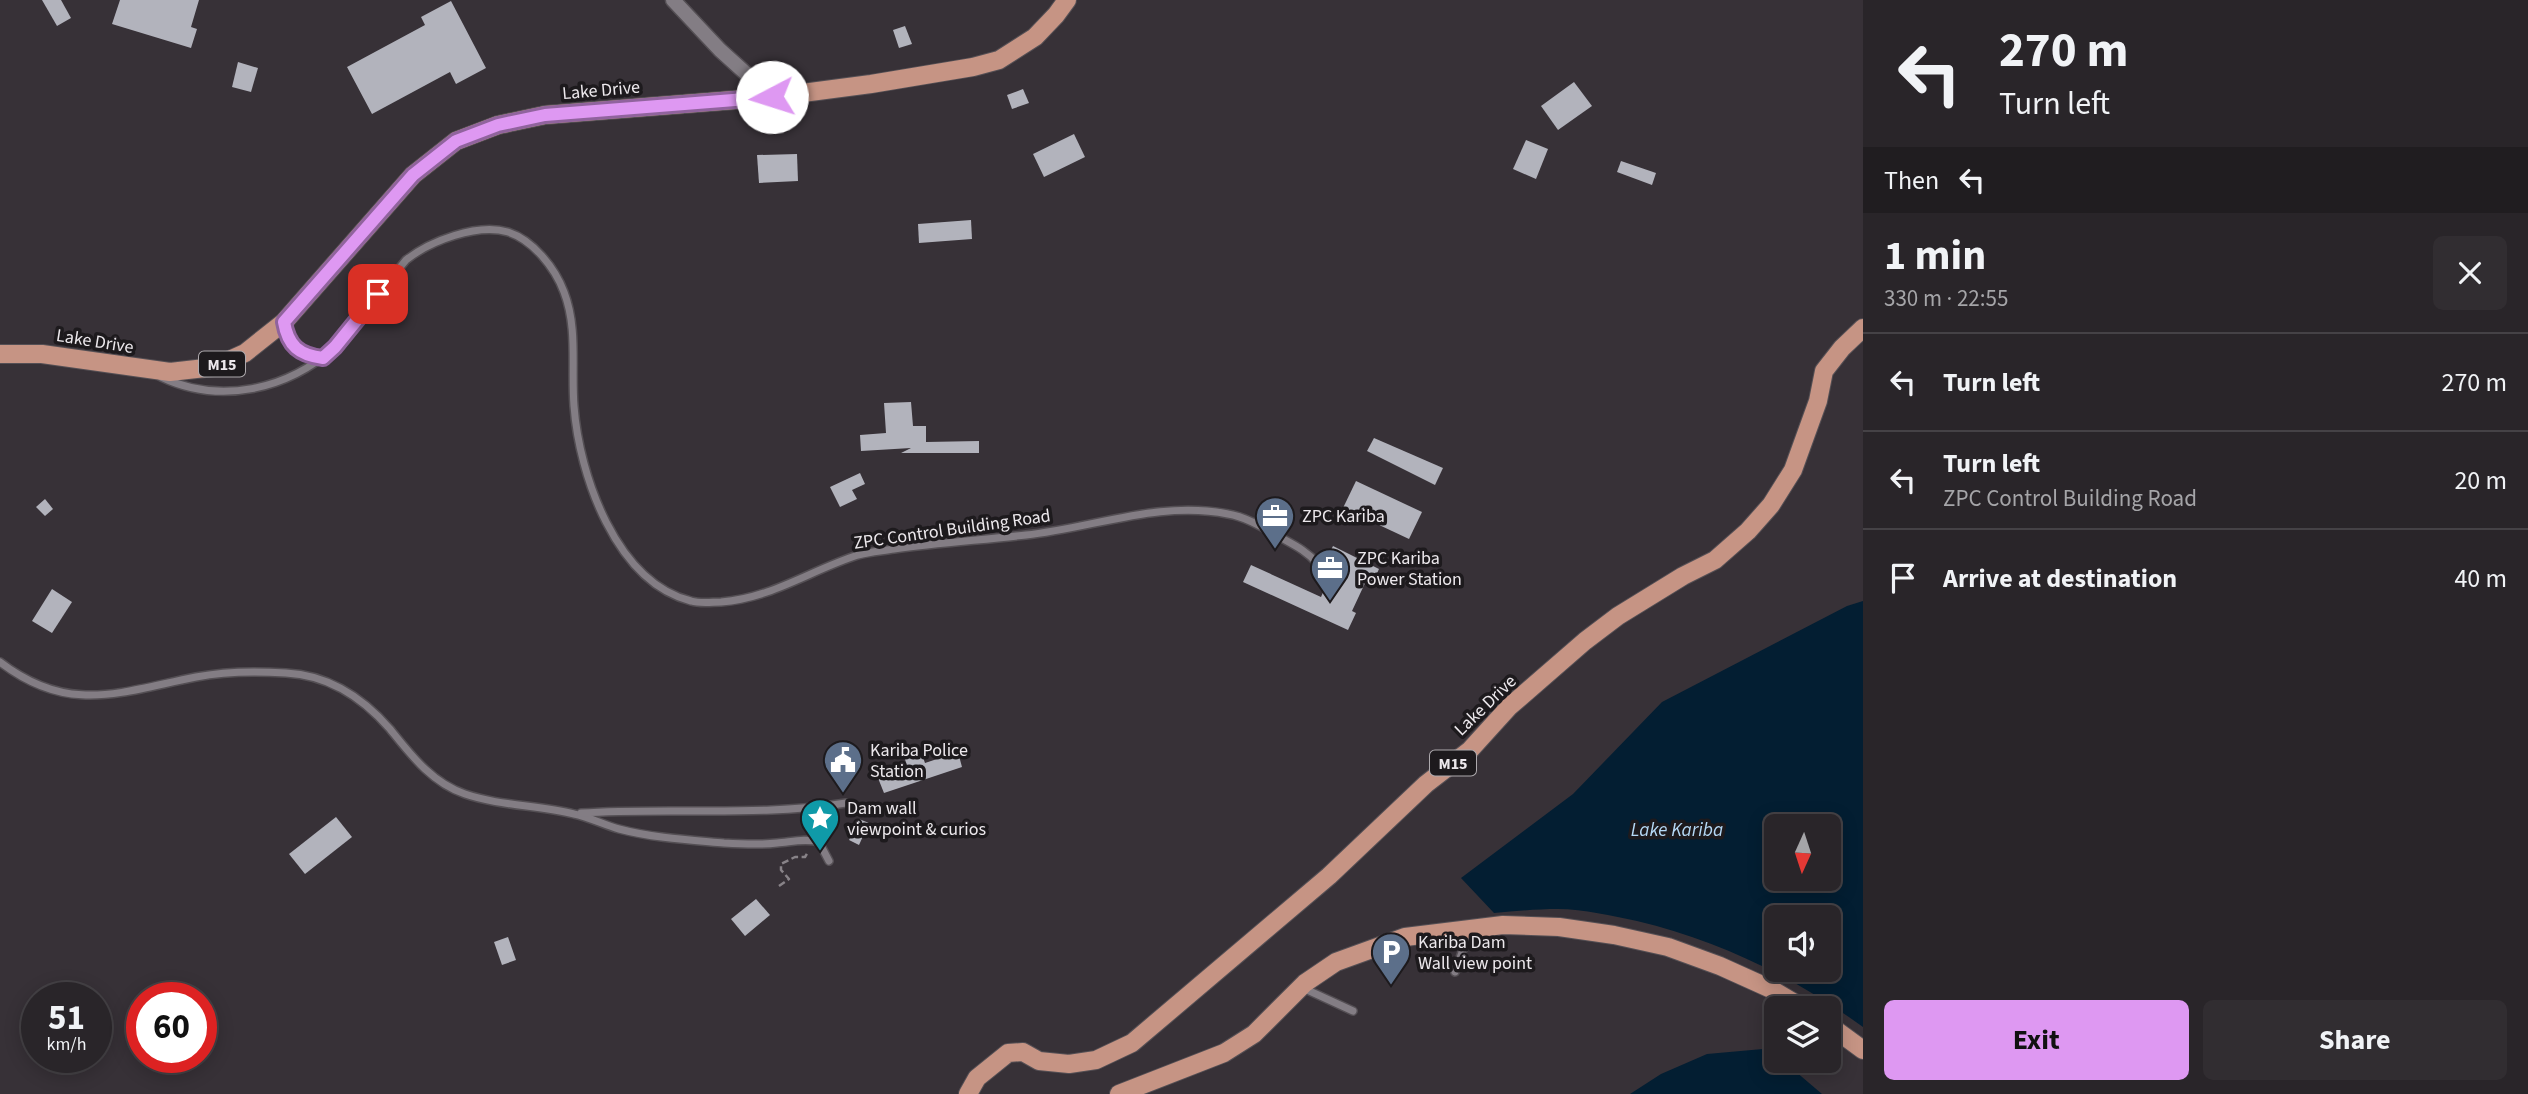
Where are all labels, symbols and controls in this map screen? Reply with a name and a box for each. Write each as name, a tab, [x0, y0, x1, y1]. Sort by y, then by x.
text: 270 m	[1999, 16, 2128, 86]
icon: left	[1884, 28, 1975, 119]
position arrow	[735, 60, 809, 134]
street label: Lake Drive	[561, 75, 641, 106]
text: Turn left	[1999, 81, 2110, 127]
icon: left	[1953, 161, 1991, 199]
text: Then	[1884, 162, 1939, 199]
text: 1 min	[1884, 226, 1986, 286]
button: close	[2433, 236, 2507, 310]
pin	[348, 264, 408, 324]
icon: arrive	[359, 275, 397, 313]
text: 330 m · 22:55	[1884, 282, 2008, 315]
street label: Lake Drive	[54, 323, 135, 360]
road number: M15	[199, 352, 245, 376]
icon: left	[1884, 363, 1922, 401]
text: Turn left	[1943, 364, 2040, 401]
text: 270 m	[2441, 364, 2507, 401]
text: Turn left	[1943, 445, 2040, 482]
icon: left	[1884, 461, 1922, 499]
text: 20 m	[2454, 462, 2507, 499]
text: ZPC Control Building Road	[1943, 482, 2197, 515]
office icon: ZPC Kariba	[1254, 495, 1296, 550]
street label: ZPC Control Building Road	[852, 503, 1052, 556]
place label: ZPC Kariba	[1302, 504, 1385, 529]
place label: ZPC Kariba Power Station	[1357, 546, 1462, 592]
office icon: ZPC Kariba Power Station	[1309, 547, 1351, 602]
icon: arrive	[1884, 559, 1922, 597]
text: Arrive at destination	[1943, 560, 2177, 597]
text: 40 m	[2454, 560, 2507, 597]
street label: Lake Drive	[1449, 669, 1522, 741]
place label: Kariba Police Station	[870, 738, 968, 784]
public building icon: Kariba Police Station	[822, 739, 864, 794]
road number: M15	[1430, 750, 1476, 776]
place label: Dam wall viewpoint & curios	[847, 796, 986, 842]
place icon: Dam wall viewpoint & curios	[799, 797, 841, 852]
north arrow	[1764, 814, 1841, 891]
map controls	[1764, 814, 1841, 1073]
water label: Lake Kariba	[1631, 817, 1723, 844]
button: sound	[1764, 905, 1841, 982]
place label: Kariba Dam Wall view point	[1418, 930, 1532, 976]
parking icon: Kariba Dam Wall view point	[1370, 931, 1412, 986]
speed limit sign: 60	[126, 982, 217, 1073]
text: 51	[48, 993, 85, 1043]
button: layers	[1764, 996, 1841, 1073]
button: Exit	[1884, 1000, 2189, 1080]
button: Share	[2203, 1000, 2507, 1080]
text: km/h	[47, 1032, 86, 1057]

